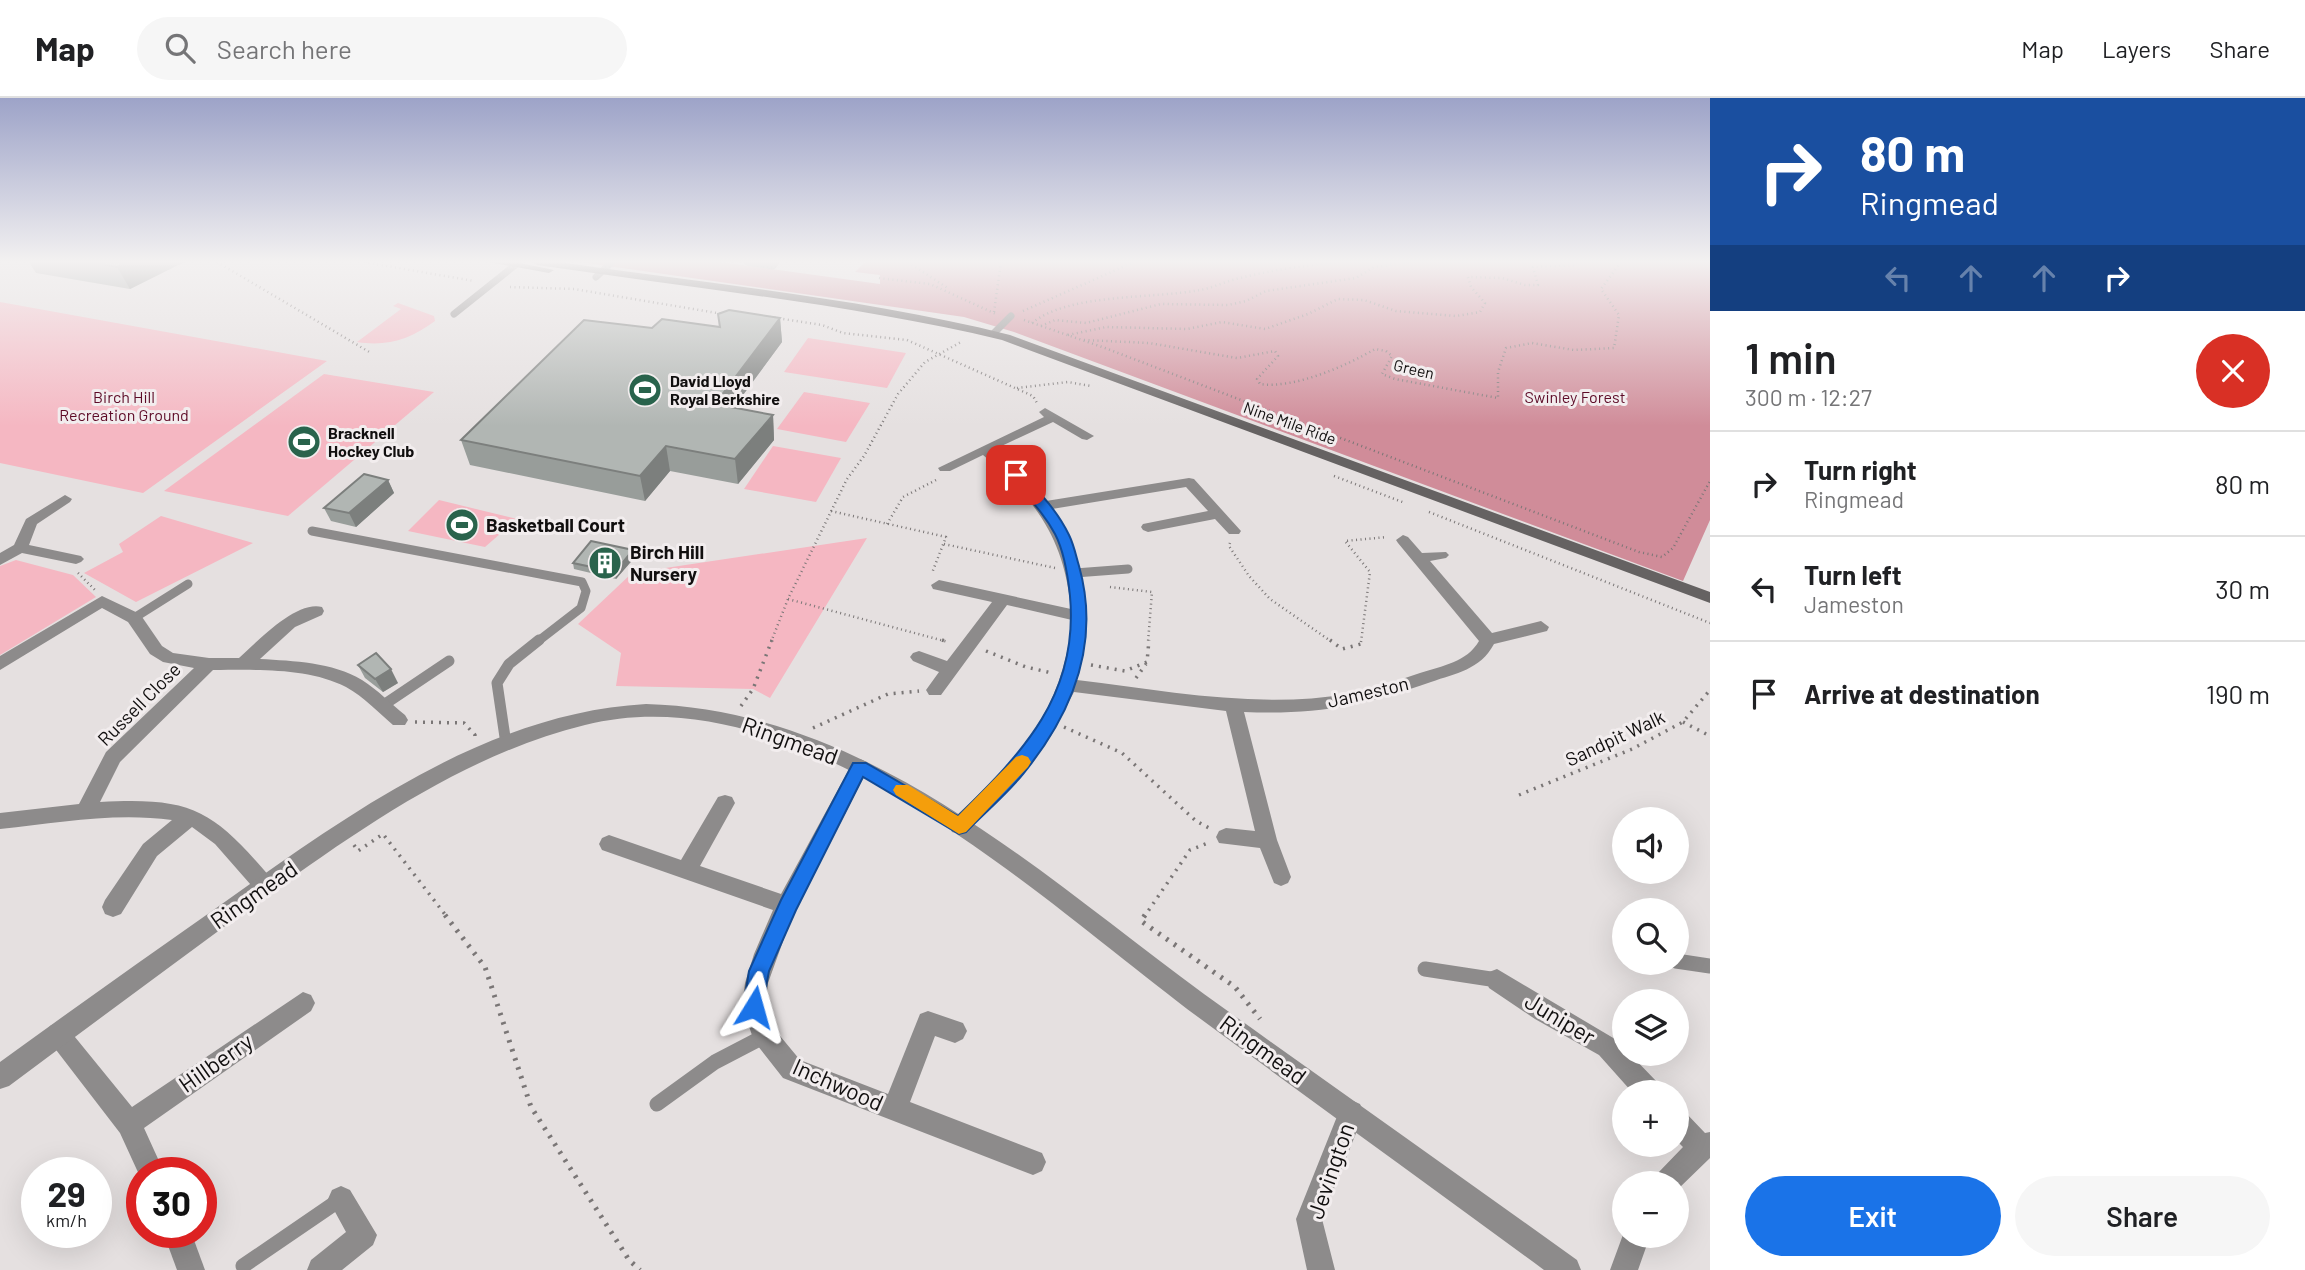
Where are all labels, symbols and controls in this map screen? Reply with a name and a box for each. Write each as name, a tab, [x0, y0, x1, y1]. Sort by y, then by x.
search box	[137, 17, 627, 80]
text: Map	[35, 28, 95, 68]
icon: search	[161, 29, 199, 67]
text: Search here	[217, 33, 352, 64]
text: Map	[2021, 34, 2064, 63]
text: Layers	[2102, 34, 2171, 63]
text: Share	[2209, 34, 2270, 63]
text: 80 m	[1860, 123, 1965, 182]
icon: right	[1745, 126, 1836, 217]
text: Ringmead	[1860, 183, 1999, 221]
icon: left	[1879, 259, 1917, 297]
icon: ahead	[1952, 259, 1990, 297]
icon: ahead	[2025, 259, 2063, 297]
icon: right	[2098, 259, 2136, 297]
text: 1 min	[1745, 332, 1837, 382]
button: close	[2196, 334, 2270, 408]
street label: Green	[1392, 355, 1436, 382]
sports icon: David Lloyd Royal Berkshire	[626, 371, 664, 409]
place label: David Lloyd Royal Berkshire	[670, 371, 780, 408]
text: 300 m · 12:27	[1745, 383, 1872, 411]
park label: Birch Hill Recreation Ground	[59, 387, 189, 424]
park label: Swinley Forest	[1525, 387, 1625, 406]
street label: Nine Mile Ride	[1241, 397, 1339, 448]
sports icon: Bracknell Hockey Club	[285, 423, 323, 461]
place label: Bracknell Hockey Club	[328, 423, 414, 460]
pin	[986, 445, 1046, 505]
text: Turn right	[1804, 454, 1917, 485]
icon: arrive	[997, 456, 1035, 494]
icon: right	[1745, 465, 1783, 503]
text: 80 m	[2215, 468, 2270, 499]
text: Ringmead	[1804, 485, 1904, 513]
sports icon: Basketball Court	[443, 506, 481, 544]
place label: Basketball Court	[486, 513, 625, 536]
place label: Birch Hill Nursery	[630, 540, 704, 585]
building icon: Birch Hill Nursery	[586, 544, 624, 582]
text: Turn left	[1804, 559, 1902, 590]
icon: left	[1745, 570, 1783, 608]
text: 30 m	[2215, 573, 2270, 604]
text: Jameston	[1804, 590, 1904, 618]
street label: Russell Close	[92, 657, 185, 750]
street label: Jameston	[1325, 671, 1411, 712]
icon: arrive	[1745, 675, 1783, 713]
text: Arrive at destination	[1804, 678, 2040, 709]
text: 190 m	[2206, 678, 2270, 709]
street label: Sandpit Walk	[1562, 705, 1668, 771]
street label: Ringmead	[739, 710, 842, 770]
map controls	[1612, 807, 1689, 1248]
button: sound	[1612, 807, 1689, 884]
street label: Ringmead	[204, 854, 302, 934]
button: search	[1612, 898, 1689, 975]
position arrow	[717, 970, 791, 1044]
street label: Juniper	[1520, 986, 1601, 1050]
button: layers	[1612, 989, 1689, 1066]
street label: Ringmead	[1215, 1008, 1312, 1090]
street label: Hillberry	[173, 1026, 258, 1098]
street label: Inchwood	[789, 1052, 888, 1116]
button: +	[1612, 1080, 1689, 1157]
street label: Jevington	[1301, 1119, 1360, 1222]
speed limit sign: 30	[126, 1157, 217, 1248]
button: −	[1612, 1171, 1689, 1248]
text: 29	[47, 1172, 86, 1214]
button: Exit	[1745, 1176, 2001, 1256]
button: Share	[2015, 1176, 2270, 1256]
text: km/h	[46, 1209, 87, 1231]

